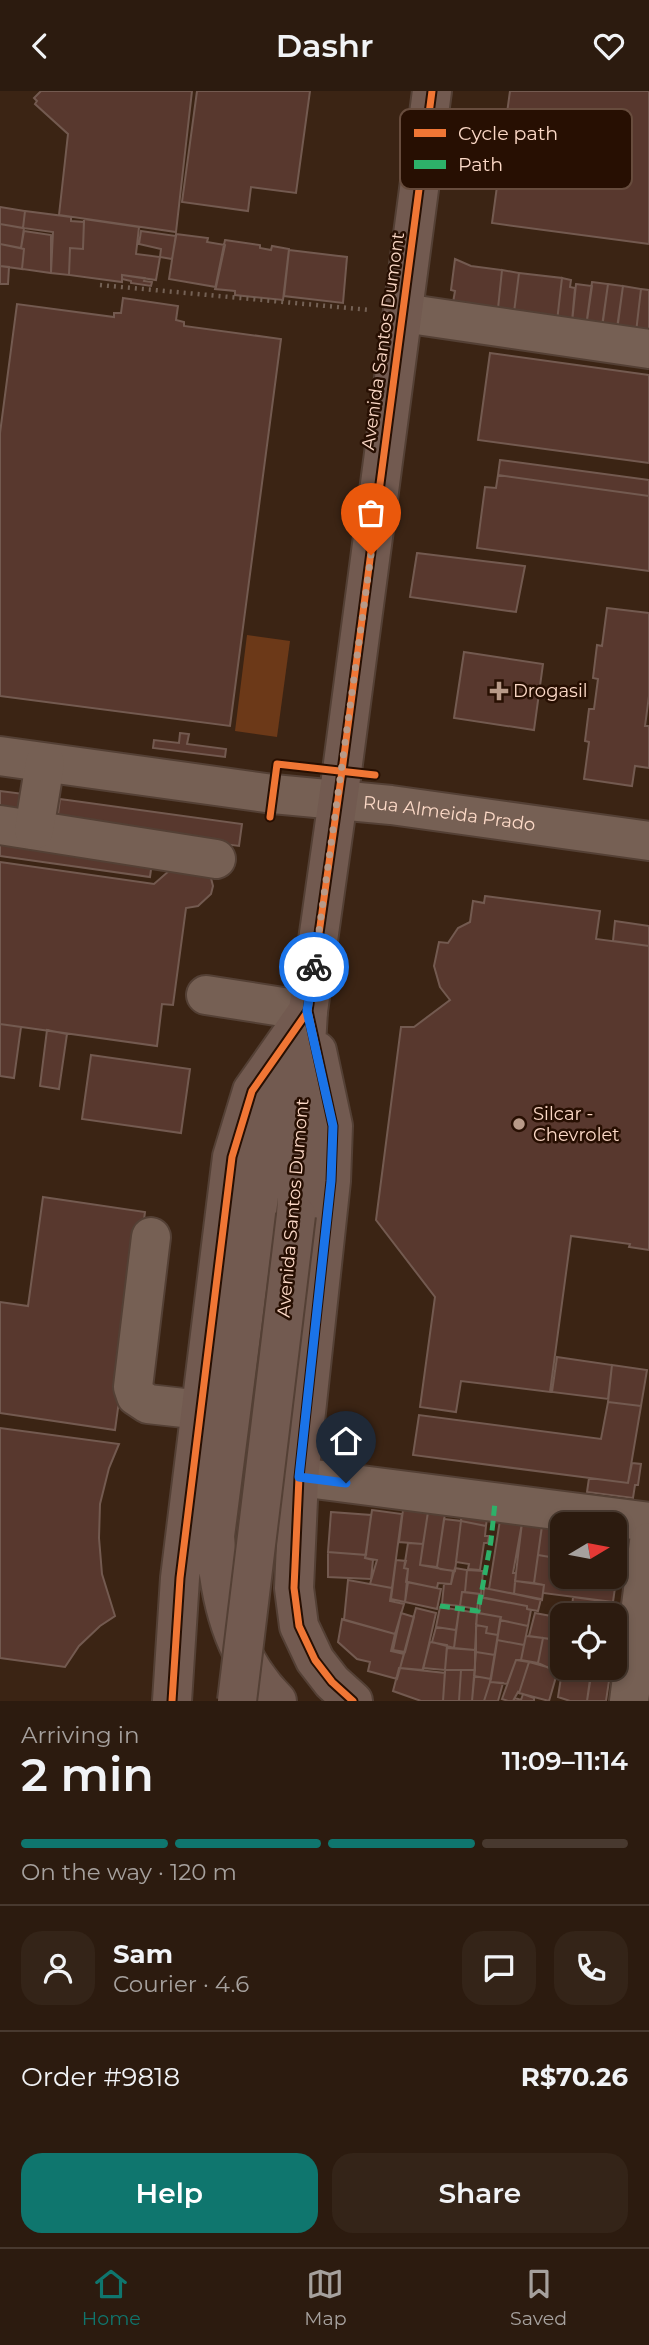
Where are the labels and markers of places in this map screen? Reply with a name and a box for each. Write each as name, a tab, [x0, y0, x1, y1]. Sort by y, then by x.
pin	[341, 483, 401, 555]
place label: Drogasil	[513, 680, 588, 702]
marker: Drogasil	[491, 683, 507, 699]
place label: Silcar - Chevrolet	[533, 1103, 620, 1146]
marker: Silcar - Chevrolet	[511, 1116, 527, 1132]
pin	[316, 1411, 376, 1483]

